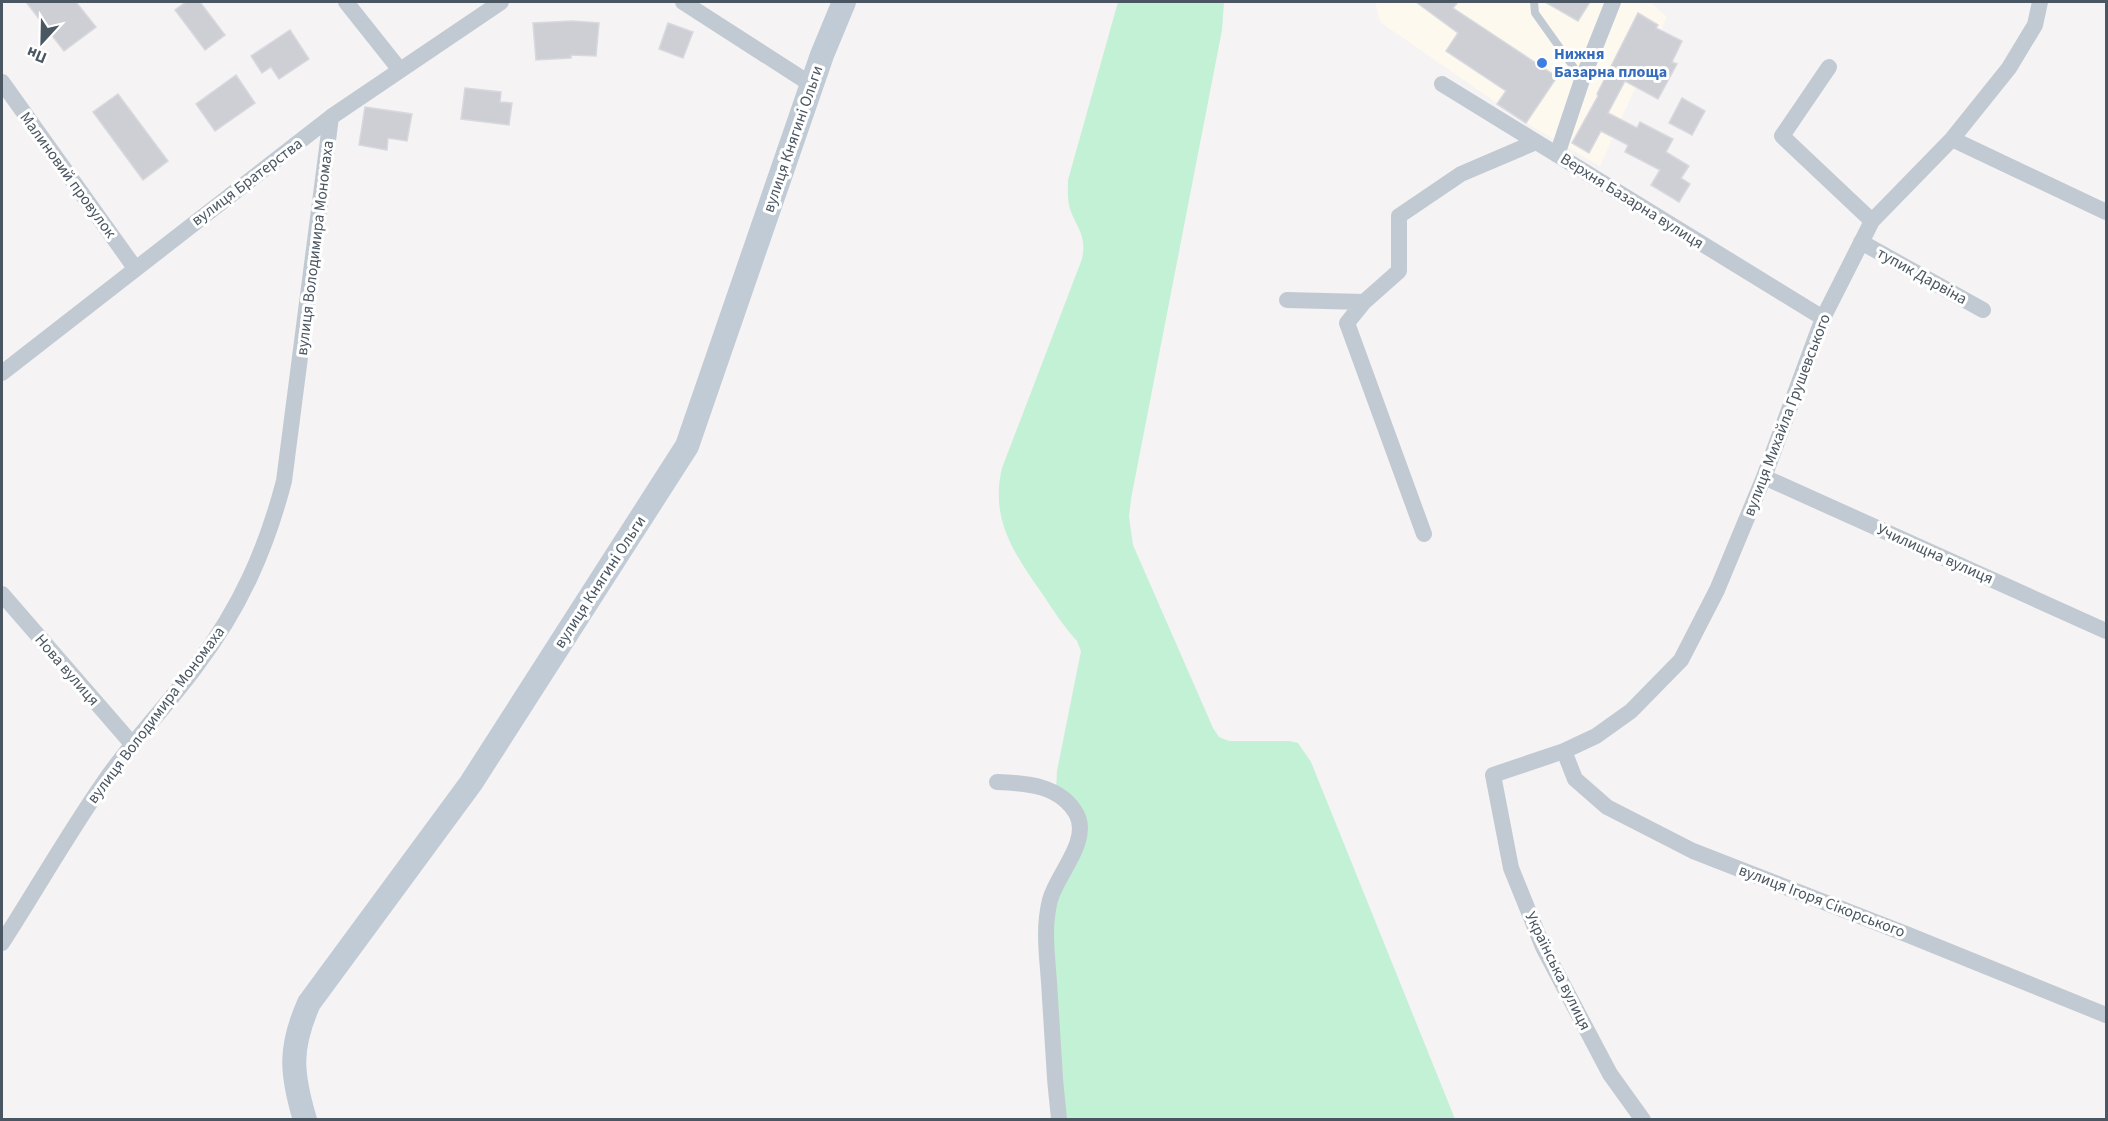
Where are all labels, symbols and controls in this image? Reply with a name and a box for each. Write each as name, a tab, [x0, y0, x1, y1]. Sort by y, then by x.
north arrow	[12, 12, 72, 72]
text: Пн	[23, 41, 50, 69]
place label: Нижня Базарна площа	[1554, 43, 1667, 83]
marker: Нижня Базарна площа	[1535, 56, 1549, 70]
street label: вулиця Княгині Ольги	[758, 63, 828, 215]
street label: Малиновий провулок	[15, 107, 121, 243]
street label: вулиця Братерства	[187, 133, 307, 231]
street label: вулиця Володимира Мономаха	[291, 139, 339, 357]
street label: Верхня Базарна вулиця	[1556, 148, 1708, 254]
street label: тупик Дарвіна	[1873, 242, 1971, 310]
street label: вулиця Михайла Грушевського	[1738, 311, 1836, 519]
street label: вулиця Княгині Ольги	[549, 511, 651, 653]
street label: Училищна вулиця	[1873, 518, 1997, 590]
street label: вулиця Володимира Мономаха	[82, 622, 230, 808]
street label: Нова вулиця	[30, 629, 104, 711]
street label: вулиця Ігоря Сікорського	[1736, 859, 1908, 943]
street label: Українська вулиця	[1520, 908, 1596, 1034]

